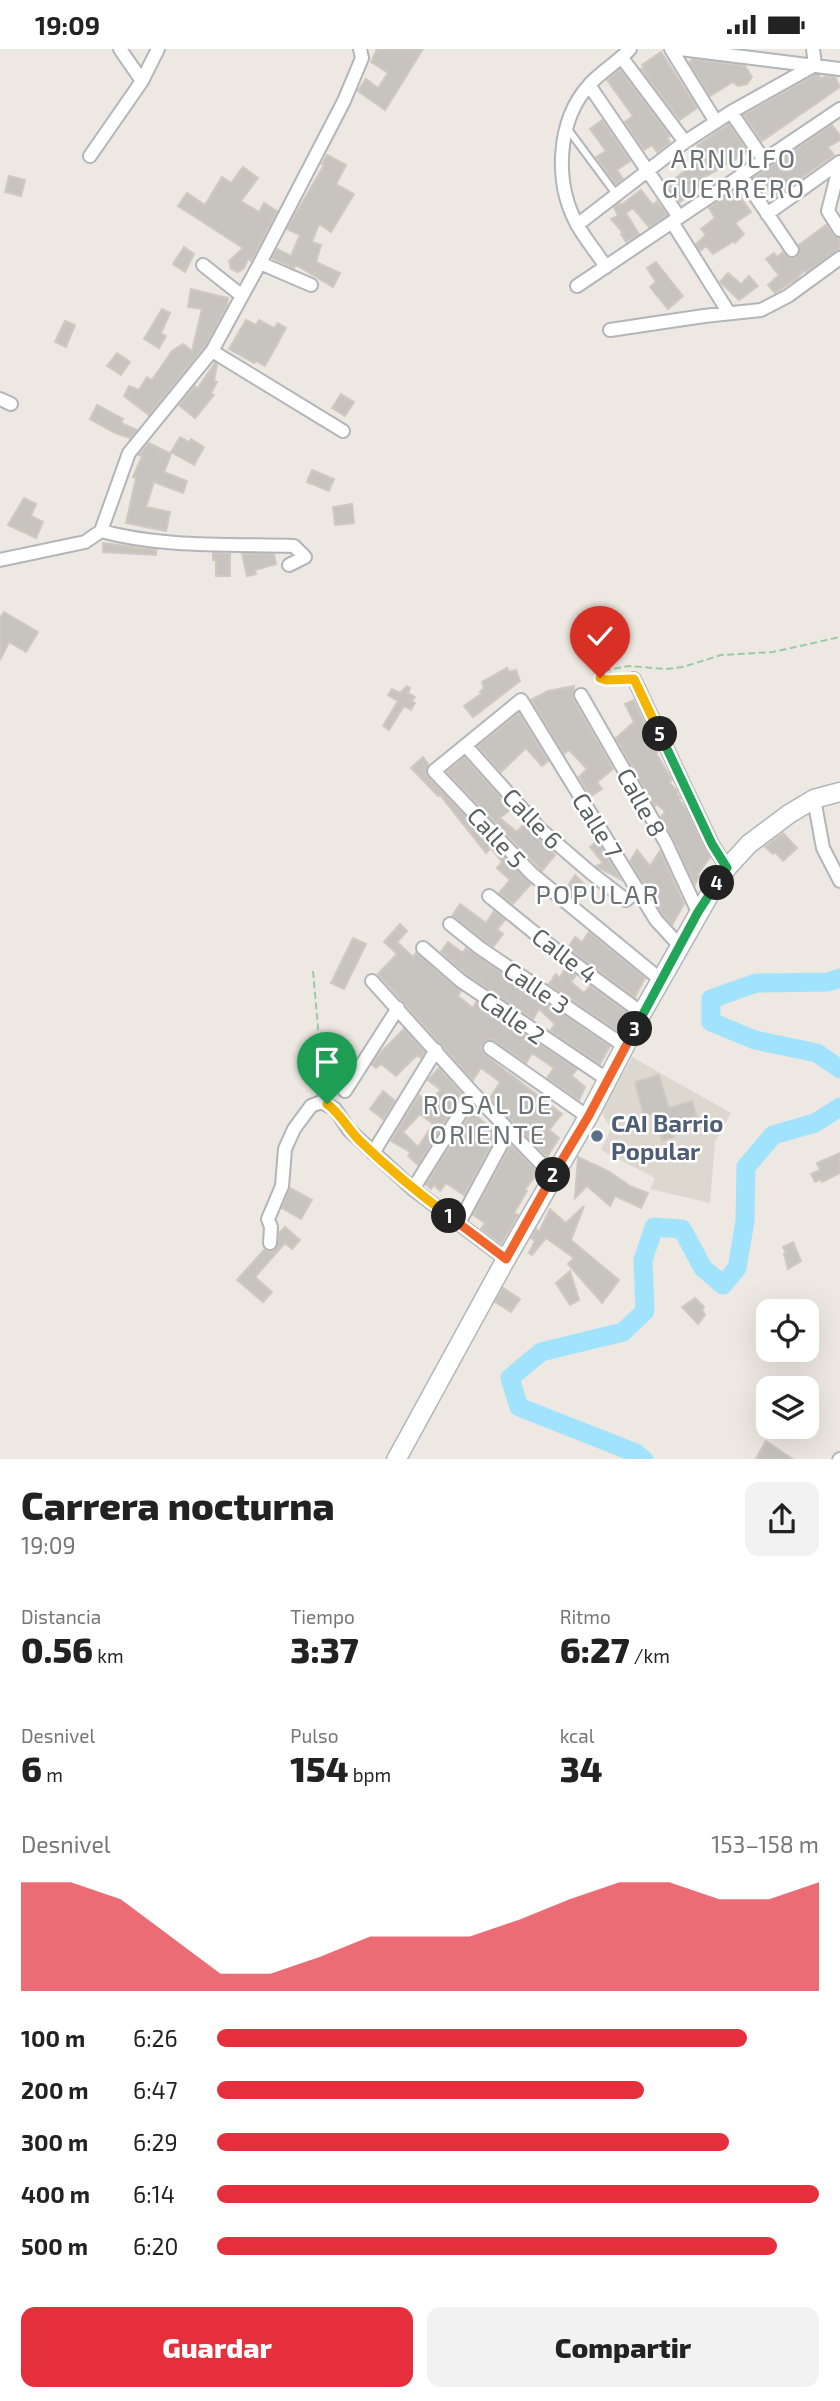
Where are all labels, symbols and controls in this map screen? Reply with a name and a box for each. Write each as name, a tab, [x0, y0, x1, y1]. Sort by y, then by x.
text: 19:09	[35, 9, 100, 40]
district label: ARNULFO GUERRERO	[662, 142, 806, 203]
pin	[570, 606, 630, 678]
icon: check	[581, 617, 619, 655]
pin: 5	[642, 717, 678, 751]
text: 5	[654, 722, 665, 745]
street label: Calle 8	[611, 763, 673, 841]
street label: Calle 6	[497, 782, 569, 854]
street label: Calle 7	[567, 787, 629, 863]
street label: Calle 5	[462, 801, 532, 873]
pin: 4	[700, 865, 734, 901]
text: 4	[710, 871, 723, 894]
district label: POPULAR	[536, 878, 660, 909]
street label: Calle 4	[527, 921, 603, 989]
street label: Calle 3	[499, 955, 575, 1019]
street label: Calle 2	[475, 984, 551, 1050]
pin: 3	[618, 1011, 652, 1047]
text: 3	[629, 1017, 640, 1040]
pin	[297, 1032, 357, 1104]
icon: arrive	[308, 1043, 346, 1081]
district label: ROSAL DE ORIENTE	[423, 1088, 553, 1149]
place label: CAI Barrio Popular	[611, 1108, 723, 1165]
marker: CAI Barrio Popular	[589, 1128, 605, 1144]
pin: 2	[536, 1157, 570, 1193]
text: 2	[547, 1163, 558, 1186]
pin: 1	[432, 1199, 466, 1233]
text: 1	[444, 1204, 453, 1227]
map controls	[756, 1299, 819, 1439]
button: locate	[756, 1299, 819, 1362]
button: layers	[756, 1376, 819, 1439]
text: Carrera nocturna	[21, 1482, 335, 1528]
button: share	[745, 1482, 819, 1556]
text: 19:09	[21, 1531, 76, 1559]
text: Distancia	[21, 1605, 101, 1628]
text: Tiempo	[290, 1605, 355, 1628]
text: Ritmo	[560, 1605, 611, 1628]
text: 0.56	[21, 1628, 93, 1670]
text: 3:37	[290, 1628, 359, 1670]
text: 6:27	[560, 1628, 629, 1670]
text: km	[93, 1644, 124, 1667]
text: /km	[629, 1644, 670, 1667]
text: Desnivel	[21, 1724, 95, 1747]
text: Pulso	[290, 1724, 338, 1747]
text: kcal	[560, 1724, 594, 1747]
text: 6	[21, 1747, 42, 1789]
text: 154	[290, 1747, 348, 1789]
text: 34	[560, 1747, 602, 1789]
text: m	[42, 1763, 63, 1786]
text: bpm	[348, 1763, 391, 1786]
text: Desnivel	[21, 1830, 111, 1858]
text: 153–158 m	[711, 1830, 819, 1858]
text: 100 m	[21, 2024, 85, 2052]
text: 6:26	[133, 2024, 178, 2052]
text: 200 m	[21, 2076, 89, 2104]
text: 6:47	[133, 2076, 178, 2104]
text: 300 m	[21, 2128, 88, 2156]
text: 6:29	[133, 2128, 178, 2156]
text: 400 m	[21, 2180, 90, 2208]
text: 6:14	[133, 2180, 175, 2208]
text: 500 m	[21, 2232, 88, 2260]
text: 6:20	[133, 2232, 178, 2260]
button: Guardar	[21, 2307, 413, 2387]
button: Compartir	[427, 2307, 819, 2387]

